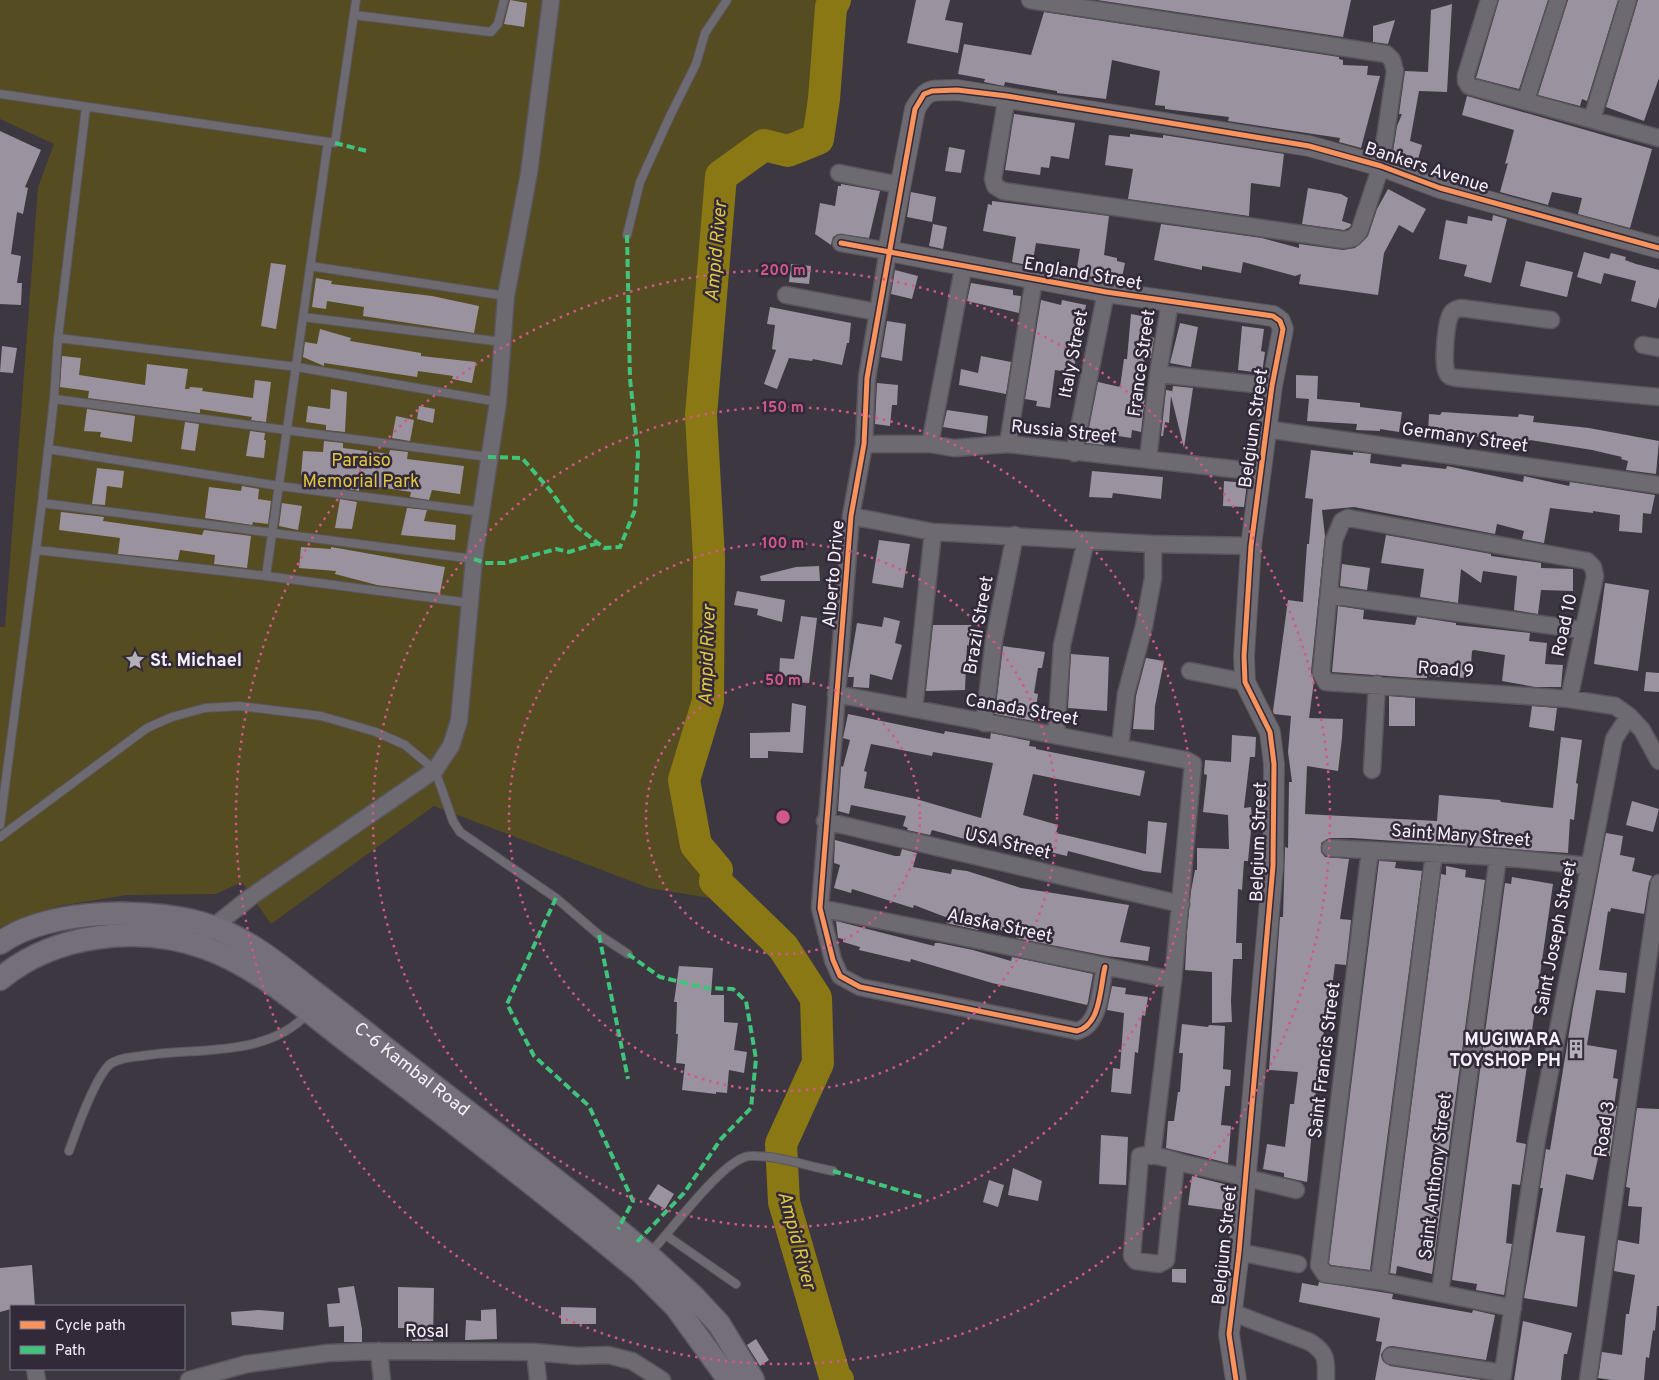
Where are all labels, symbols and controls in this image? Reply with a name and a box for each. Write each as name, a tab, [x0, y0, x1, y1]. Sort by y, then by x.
street label: Bankers Avenue	[1361, 137, 1492, 199]
water label: Ampid River	[701, 198, 733, 302]
street label: England Street	[1022, 253, 1144, 296]
text: 200 m	[760, 262, 806, 281]
street label: Italy Street	[1055, 308, 1094, 400]
street label: France Street	[1124, 308, 1161, 418]
street label: Belgium Street	[1235, 367, 1274, 489]
text: 150 m	[762, 399, 804, 418]
street label: Russia Street	[1010, 415, 1118, 449]
street label: Germany Street	[1400, 418, 1530, 459]
park label: Paraiso Memorial Park	[303, 450, 419, 494]
street label: Alberto Drive	[818, 519, 851, 629]
text: 100 m	[762, 535, 804, 554]
street label: Brazil Street	[959, 574, 999, 677]
street label: Road 10	[1548, 592, 1583, 659]
water label: Ampid River	[694, 603, 722, 706]
place icon: St. Michael	[124, 649, 146, 671]
place label: St. Michael	[150, 650, 242, 673]
street label: Road 9	[1417, 657, 1475, 684]
text: 50 m	[765, 672, 801, 691]
street label: Canada Street	[963, 689, 1080, 732]
street label: Belgium Street	[1246, 782, 1273, 903]
centre of rings	[774, 808, 792, 826]
street label: Saint Mary Street	[1390, 820, 1531, 853]
street label: USA Street	[962, 823, 1053, 866]
street label: Saint Joseph Street	[1530, 859, 1583, 1018]
street label: Alaska Street	[945, 904, 1055, 949]
street label: Saint Francis Street	[1305, 981, 1346, 1140]
street label: C-6 Kambal Road	[349, 1018, 474, 1122]
place label: MUGIWARA TOYSHOP PH	[1449, 1029, 1561, 1073]
building icon: MUGIWARA TOYSHOP PH	[1565, 1038, 1587, 1060]
street label: Saint Anthony Street	[1415, 1092, 1458, 1261]
street label: Road 3	[1590, 1100, 1621, 1159]
street label: Belgium Street	[1208, 1184, 1243, 1306]
water label: Ampid River	[771, 1189, 821, 1294]
legend	[10, 1305, 185, 1370]
text: Cycle path	[55, 1317, 126, 1336]
street label: Rosal	[405, 1321, 449, 1344]
text: Path	[55, 1342, 86, 1361]

